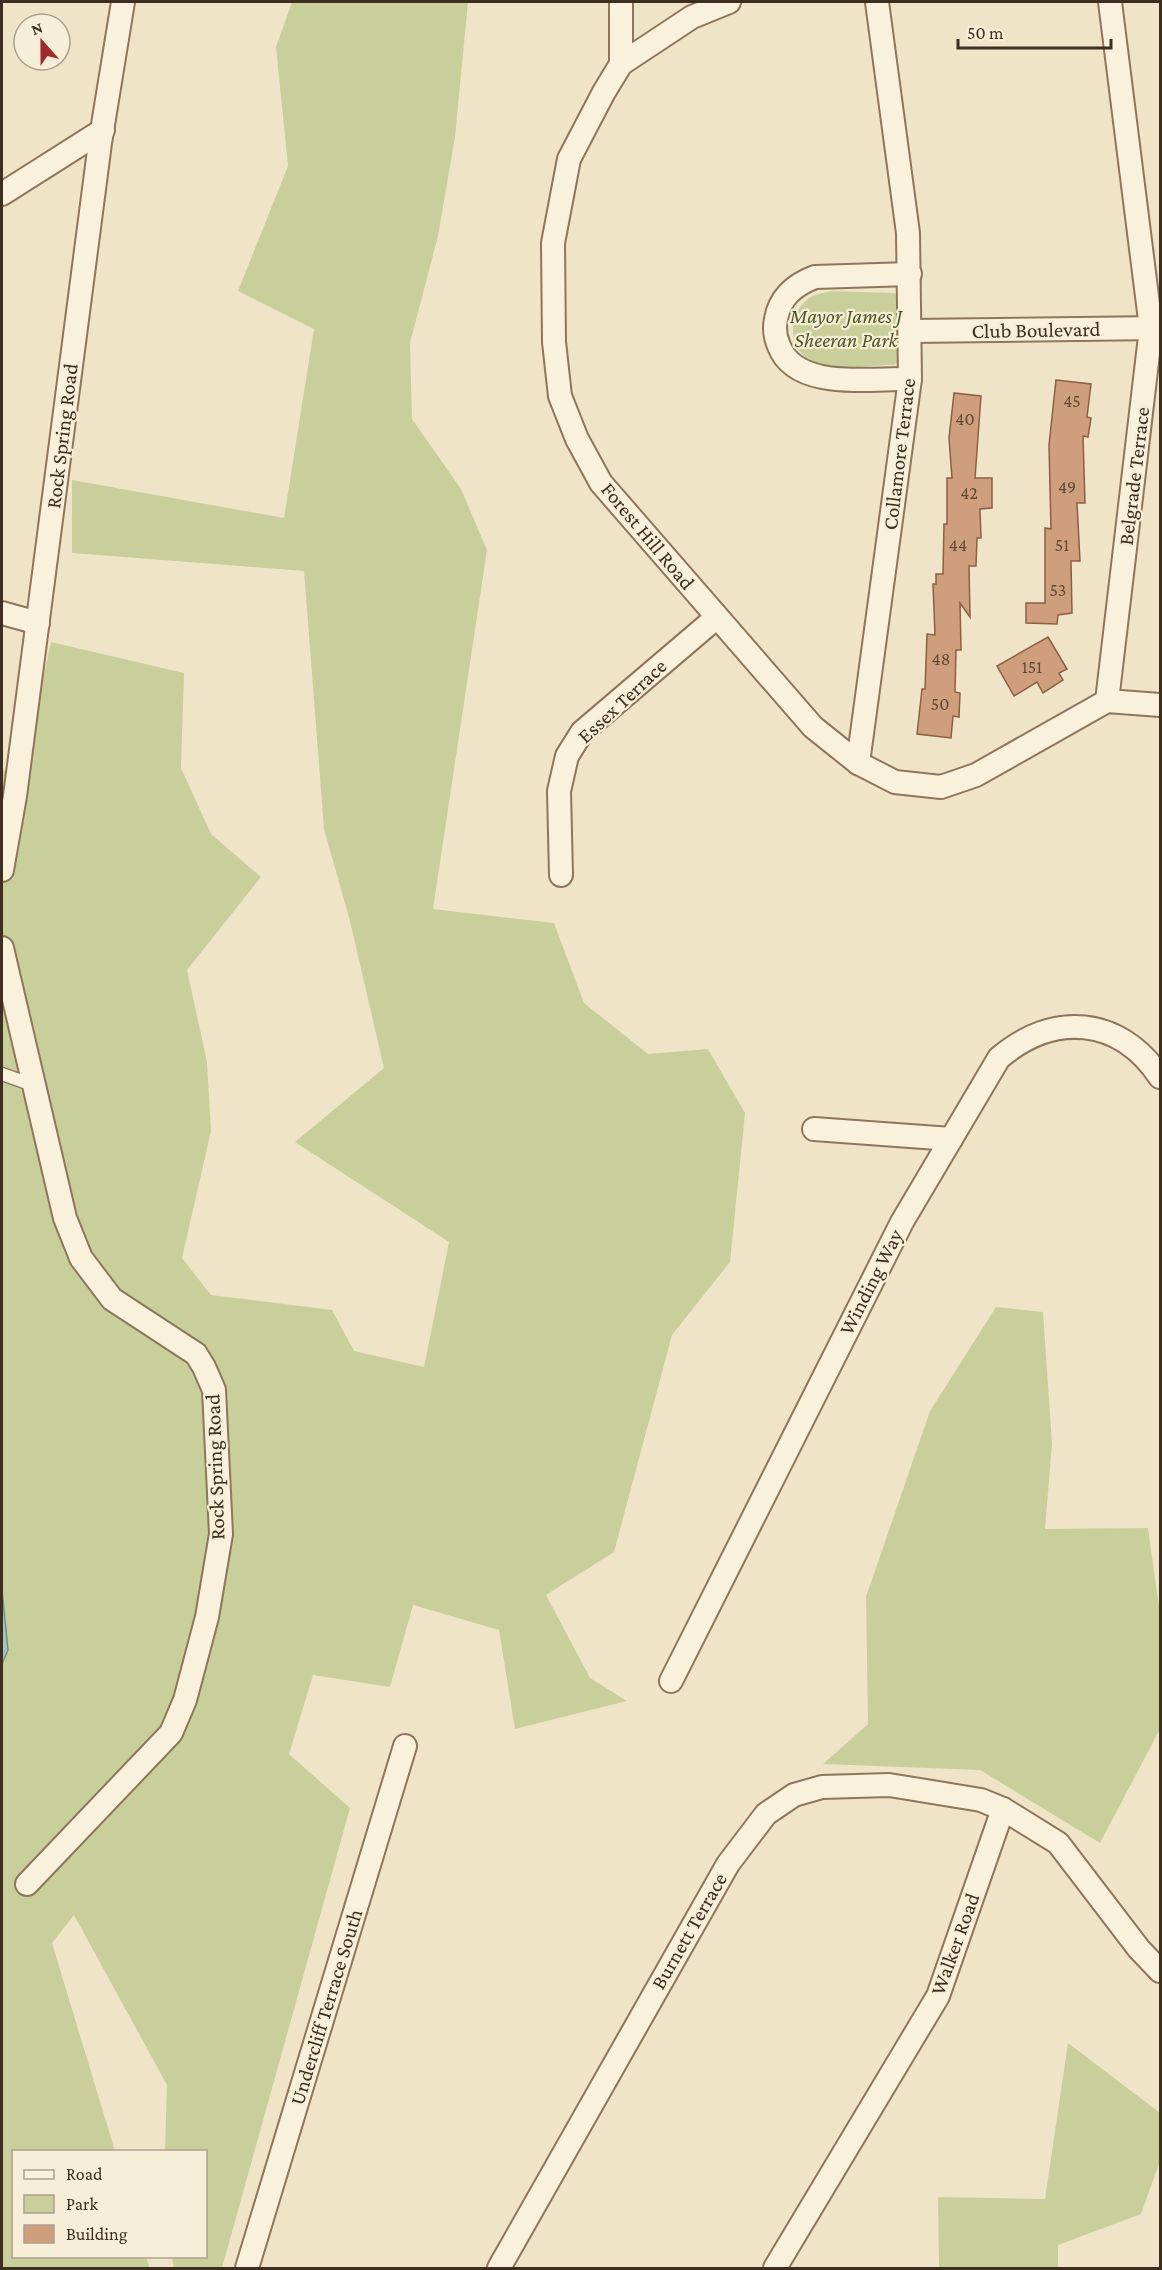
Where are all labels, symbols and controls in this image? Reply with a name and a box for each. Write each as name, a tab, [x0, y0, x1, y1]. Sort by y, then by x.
north arrow	[12, 12, 72, 72]
scale bar	[958, 12, 1111, 50]
text: N	[29, 19, 45, 38]
text: 50 m	[967, 23, 1004, 43]
park label: Mayor James J Sheeran Park	[789, 304, 903, 352]
street label: Club Boulevard	[971, 317, 1101, 343]
street label: Rock Spring Road	[41, 362, 83, 510]
street label: Collamore Terrace	[878, 377, 920, 531]
house number: 45	[1063, 391, 1081, 411]
street label: Belgrade Terrace	[1114, 405, 1154, 547]
house number: 40	[955, 409, 975, 429]
house number: 49	[1058, 477, 1076, 497]
street label: Forest Hill Road	[596, 478, 700, 594]
house number: 42	[960, 483, 978, 503]
house number: 44	[949, 535, 967, 555]
house number: 51	[1055, 535, 1069, 555]
house number: 53	[1050, 580, 1066, 600]
house number: 48	[932, 649, 950, 669]
street label: Essex Terrace	[573, 654, 671, 748]
house number: 151	[1022, 657, 1042, 677]
house number: 50	[931, 694, 949, 714]
street label: Winding Way	[834, 1225, 908, 1339]
street label: Rock Spring Road	[200, 1394, 230, 1540]
street label: Burnett Terrace	[646, 1869, 732, 1993]
street label: Walker Road	[925, 1890, 985, 1998]
street label: Undercliff Terrace South	[285, 1906, 367, 2108]
legend	[12, 2150, 207, 2258]
text: Road	[66, 2164, 103, 2184]
text: Park	[66, 2194, 98, 2214]
text: Building	[66, 2224, 128, 2244]

